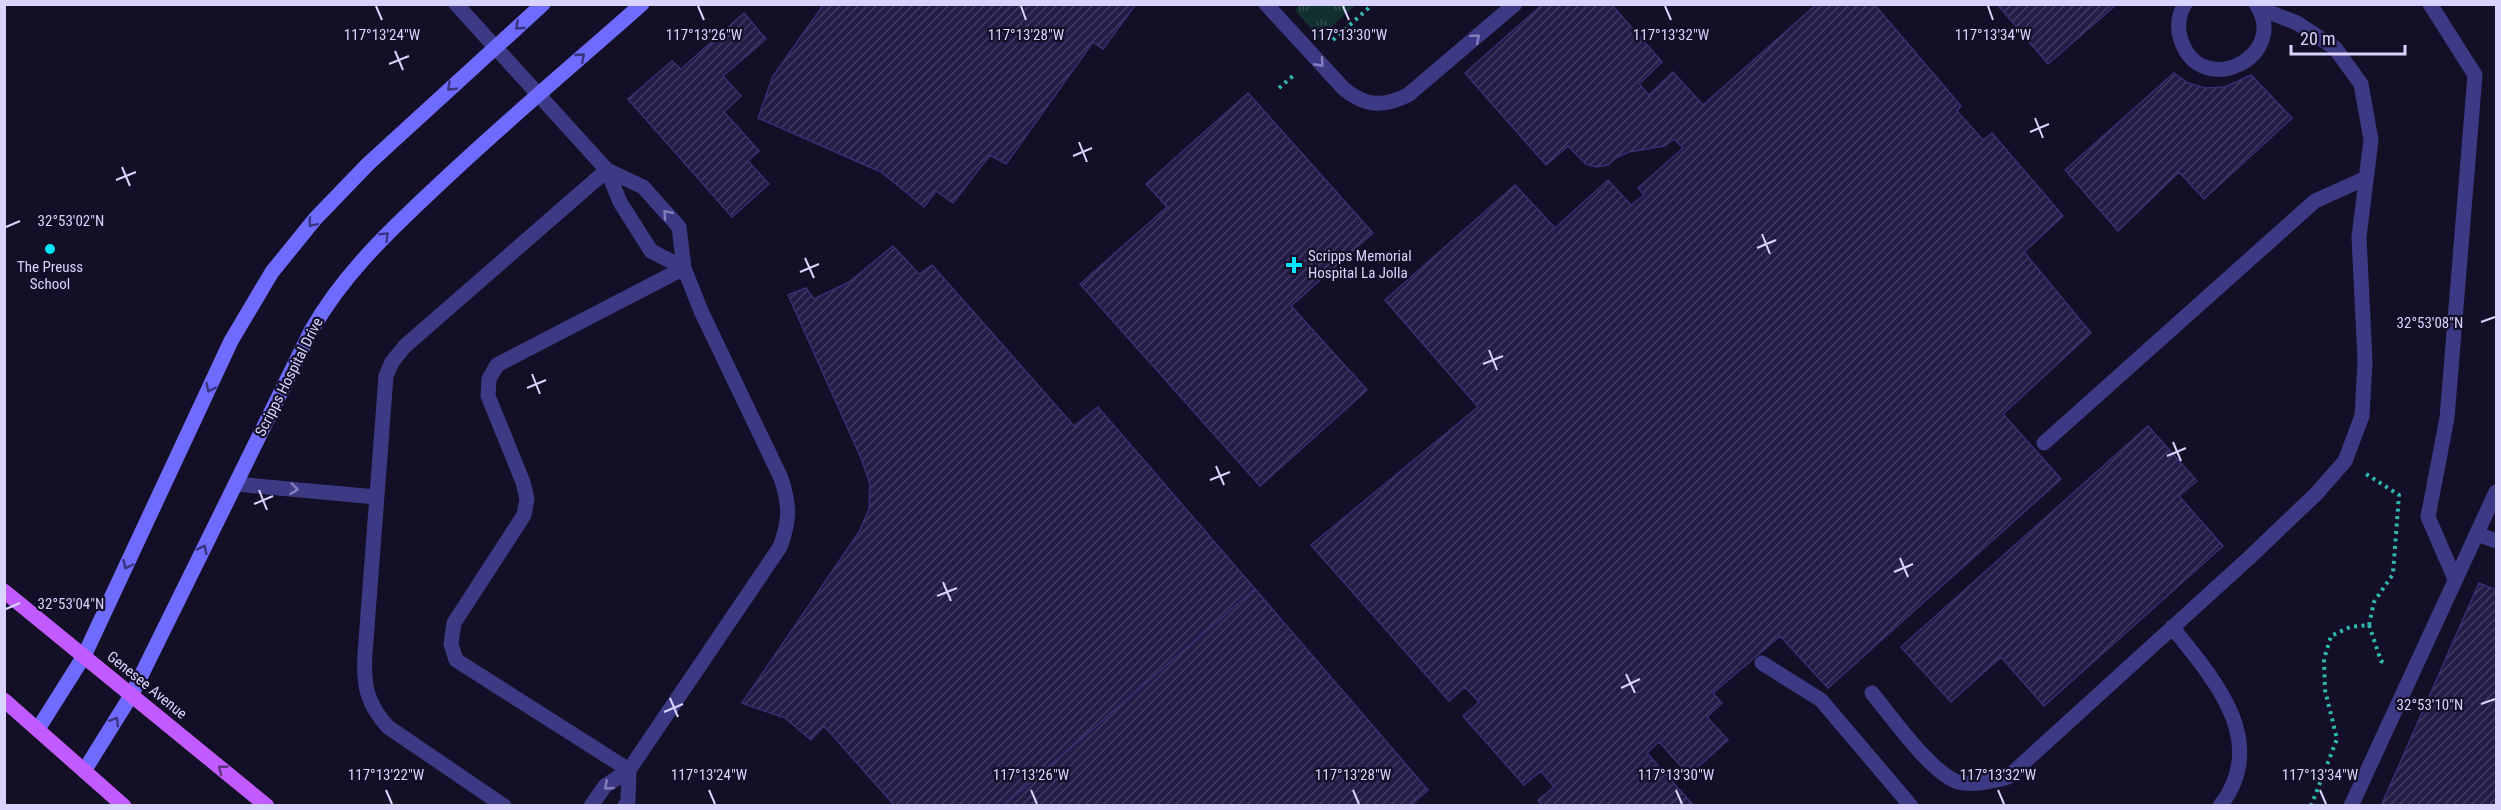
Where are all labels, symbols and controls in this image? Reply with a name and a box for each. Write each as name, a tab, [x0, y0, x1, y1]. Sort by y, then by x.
scale bar	[2291, 18, 2405, 56]
one-way arrow	[515, 19, 526, 30]
text: 117°13'24"W	[344, 26, 421, 44]
text: 117°13'26"W	[666, 26, 743, 44]
text: 117°13'28"W	[988, 26, 1065, 44]
text: 117°13'30"W	[1311, 26, 1388, 44]
text: 117°13'32"W	[1633, 26, 1710, 44]
text: 117°13'34"W	[1955, 26, 2032, 44]
text: 20 m	[2300, 28, 2335, 49]
one-way arrow	[1469, 34, 1480, 45]
one-way arrow	[575, 53, 585, 64]
one-way arrow	[1313, 56, 1324, 67]
one-way arrow	[448, 80, 458, 91]
one-way arrow	[663, 211, 674, 221]
text: 32°53'02"N	[38, 212, 104, 230]
one-way arrow	[308, 216, 319, 227]
one-way arrow	[378, 232, 389, 243]
marker: The Preuss School	[43, 242, 57, 256]
place label: Scripps Memorial Hospital La Jolla	[1308, 247, 1412, 282]
marker: Scripps Memorial Hospital La Jolla	[1285, 256, 1303, 274]
place label: The Preuss School	[17, 258, 83, 293]
text: 32°53'08"N	[2397, 314, 2463, 332]
street label: Scripps Hospital Drive	[251, 315, 327, 439]
one-way arrow	[205, 382, 217, 393]
one-way arrow	[289, 482, 298, 495]
one-way arrow	[195, 545, 207, 556]
one-way arrow	[123, 558, 135, 569]
text: 32°53'04"N	[38, 595, 104, 613]
street label: Genesee Avenue	[103, 647, 191, 723]
text: 32°53'10"N	[2397, 696, 2463, 714]
one-way arrow	[108, 717, 120, 727]
one-way arrow	[218, 765, 229, 776]
text: 117°13'22"W	[348, 766, 425, 784]
text: 117°13'24"W	[671, 766, 748, 784]
text: 117°13'26"W	[993, 766, 1070, 784]
text: 117°13'28"W	[1315, 766, 1392, 784]
text: 117°13'30"W	[1638, 766, 1715, 784]
text: 117°13'32"W	[1960, 766, 2037, 784]
text: 117°13'34"W	[2282, 766, 2359, 784]
one-way arrow	[605, 779, 615, 790]

